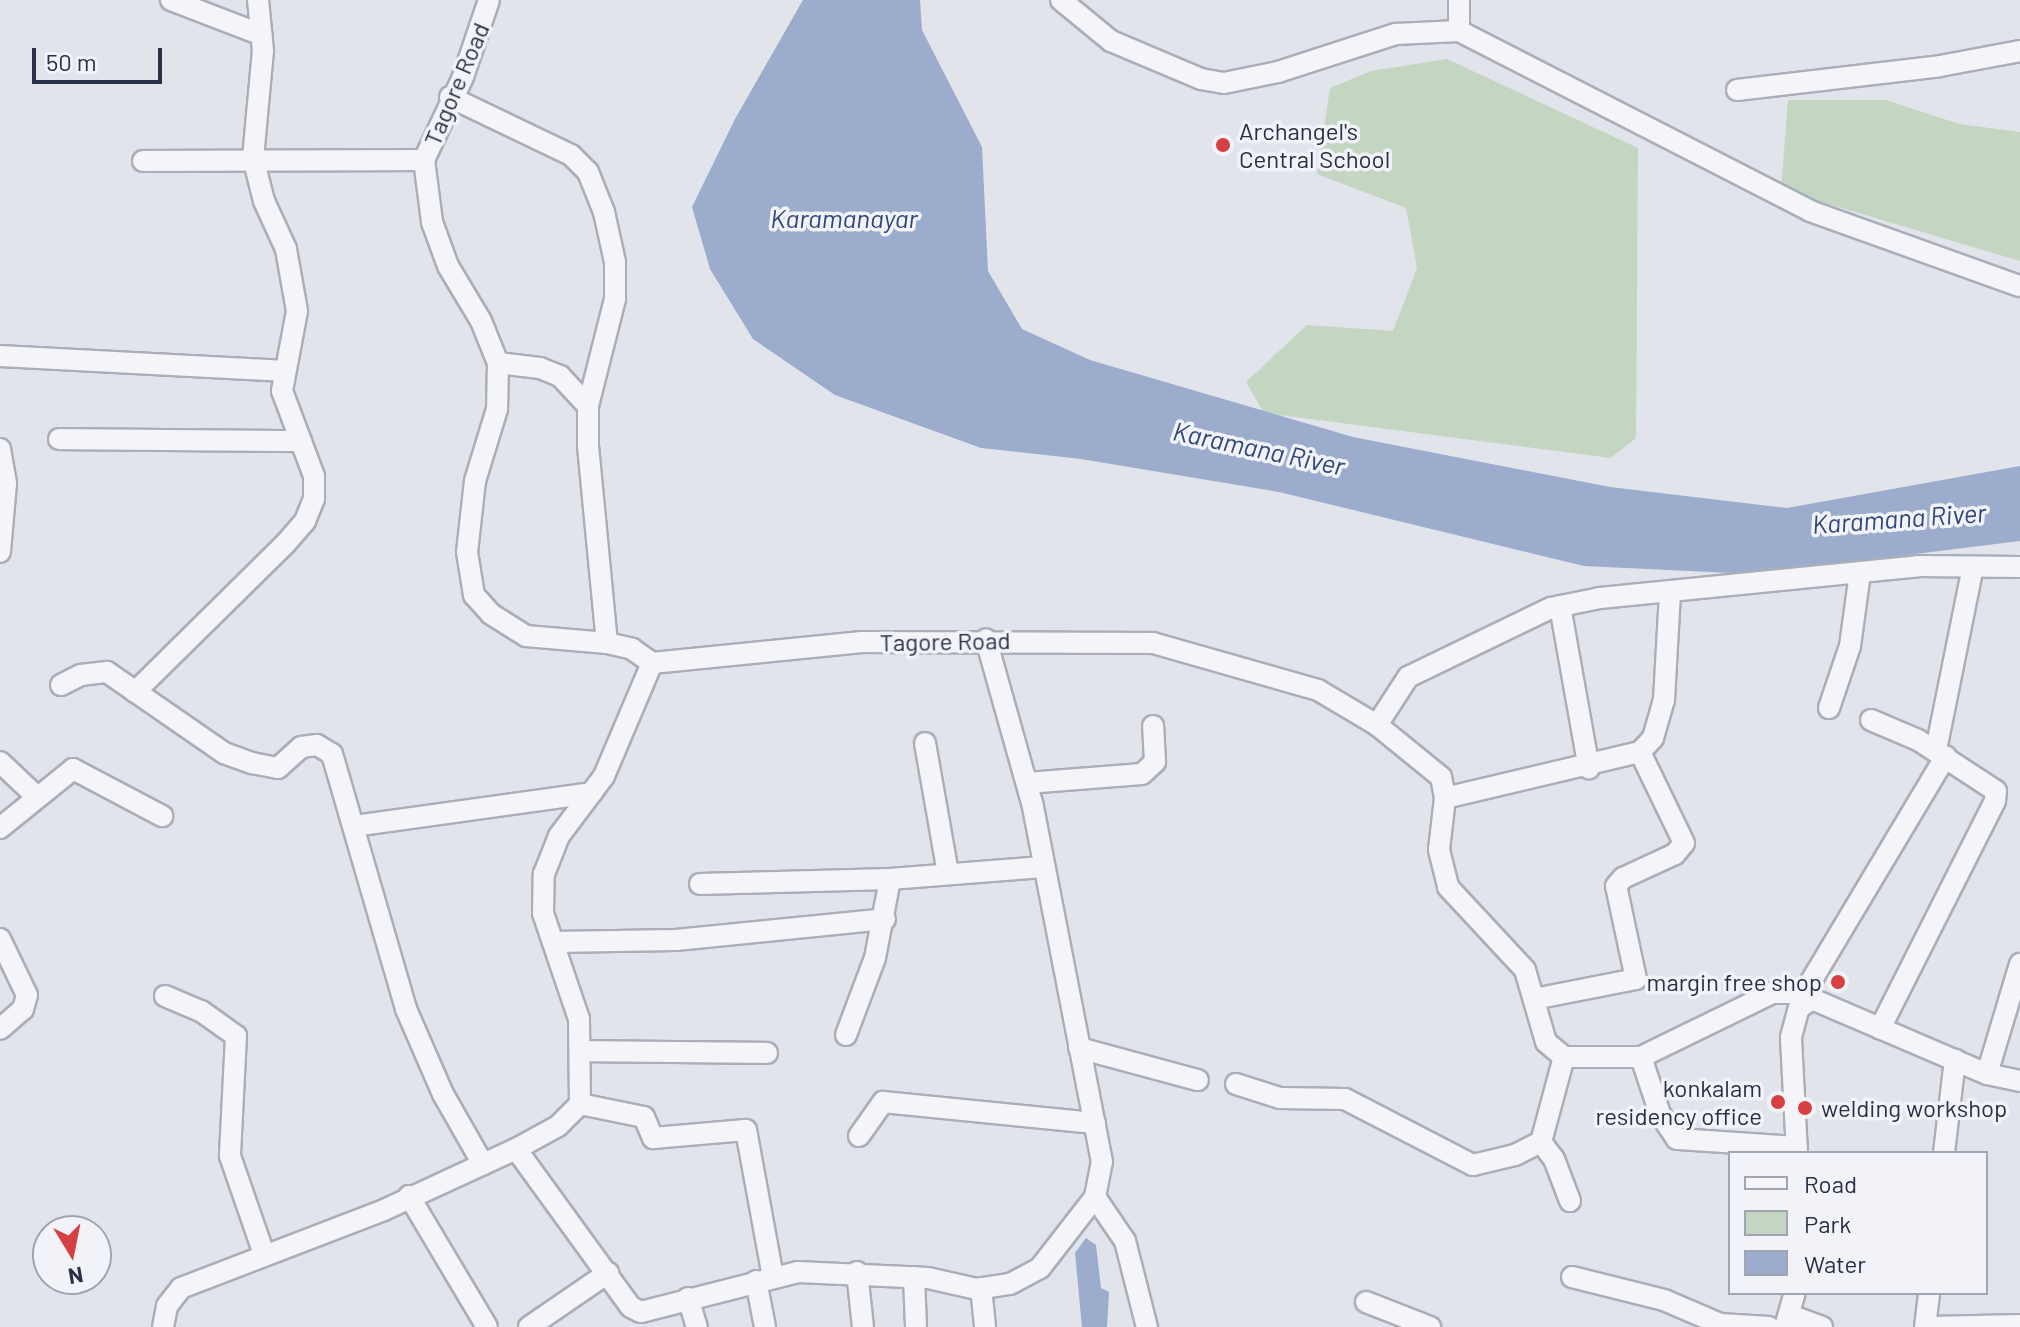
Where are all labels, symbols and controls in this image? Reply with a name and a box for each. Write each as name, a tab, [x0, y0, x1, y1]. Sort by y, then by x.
street label: Tagore Road	[417, 18, 495, 150]
scale bar	[36, 32, 166, 82]
text: 50 m	[46, 47, 97, 76]
place label: Archangel's Central School	[1239, 117, 1390, 173]
marker: Archangel's Central School	[1214, 136, 1232, 154]
water label: Karamanayar	[770, 202, 918, 234]
water label: Karamana River	[1170, 415, 1348, 481]
water label: Karamana River	[1811, 496, 1987, 540]
street label: Tagore Road	[879, 625, 1011, 657]
place label: margin free shop	[1647, 968, 1822, 996]
marker: margin free shop	[1829, 973, 1847, 991]
place label: konkalam residency office	[1596, 1074, 1762, 1130]
marker: konkalam residency office	[1769, 1093, 1787, 1111]
place label: welding workshop	[1821, 1094, 2007, 1122]
marker: welding workshop	[1796, 1099, 1814, 1117]
legend	[1728, 1151, 1988, 1295]
text: Road	[1804, 1169, 1857, 1198]
text: Park	[1804, 1209, 1851, 1238]
north arrow	[32, 1215, 112, 1295]
text: Water	[1804, 1249, 1866, 1278]
text: N	[66, 1263, 85, 1291]

